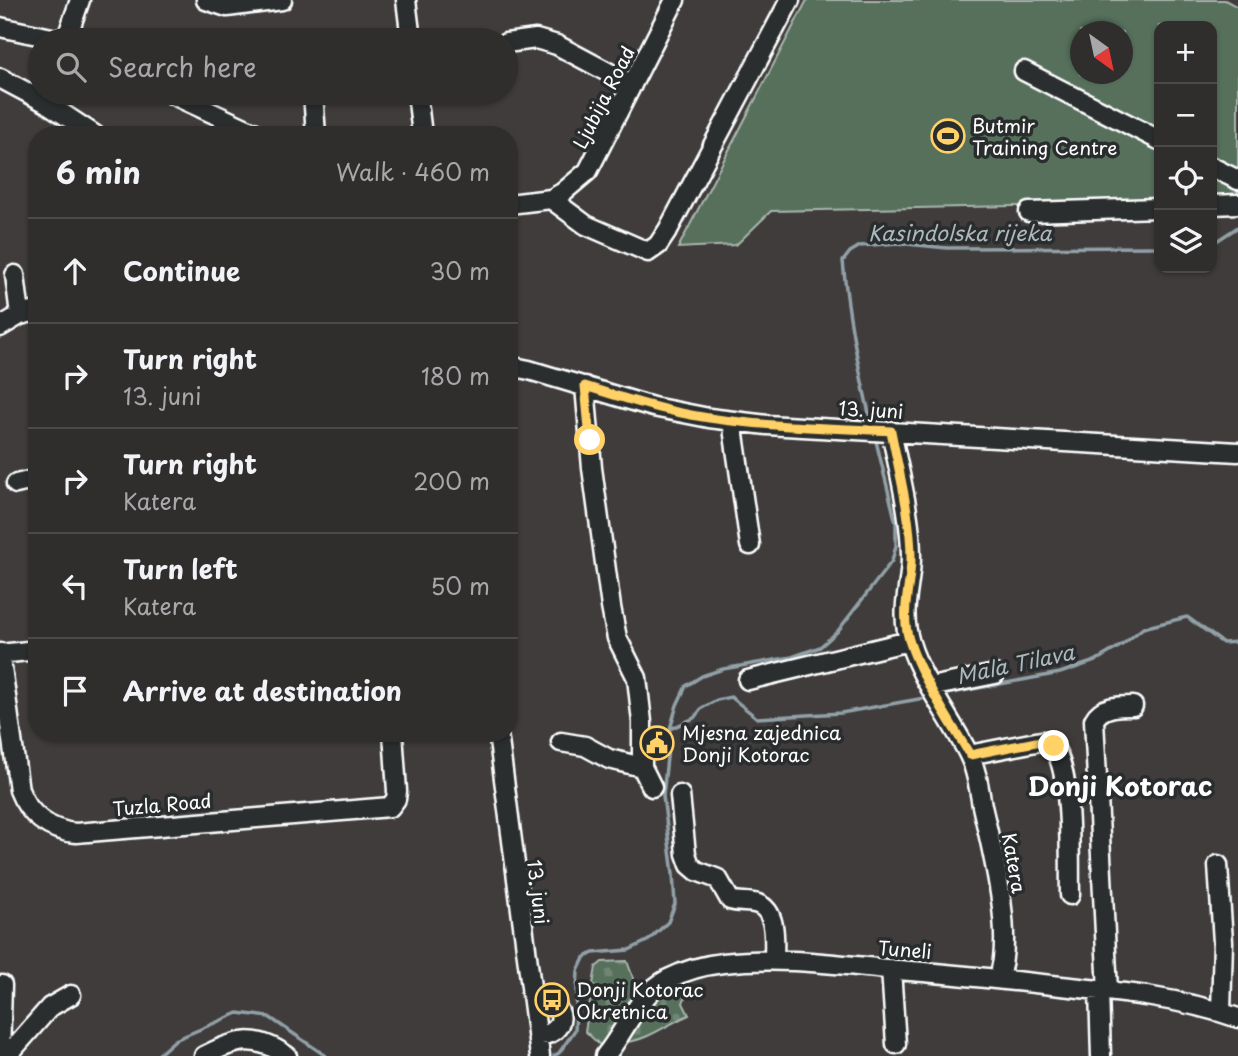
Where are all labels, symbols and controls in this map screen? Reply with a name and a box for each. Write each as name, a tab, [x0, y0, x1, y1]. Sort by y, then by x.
north arrow	[1070, 21, 1133, 84]
map controls	[1154, 21, 1217, 273]
button: +	[1154, 21, 1217, 84]
search box	[28, 28, 518, 105]
street label: Ljubija Road	[565, 41, 641, 153]
text: Search here	[108, 47, 257, 86]
icon: search	[52, 48, 90, 86]
button: −	[1154, 84, 1217, 147]
place label: Butmir Training Centre	[972, 111, 1117, 161]
sports icon: Butmir Training Centre	[929, 117, 967, 155]
button: locate	[1154, 147, 1217, 210]
text: 6 min	[56, 149, 141, 194]
text: Walk · 460 m	[336, 154, 490, 189]
button: layers	[1154, 210, 1217, 273]
water label: Kasindolska rijeka	[868, 216, 1053, 248]
text: Continue	[123, 251, 240, 290]
icon: ahead	[56, 252, 94, 290]
text: 30 m	[429, 253, 490, 288]
text: Turn right	[123, 339, 257, 378]
icon: right	[56, 357, 94, 395]
text: 180 m	[421, 358, 490, 393]
text: 13. juni	[123, 378, 201, 413]
street label: 13. juni	[838, 393, 904, 425]
route start	[574, 424, 605, 455]
text: Turn right	[123, 444, 257, 483]
icon: right	[56, 462, 94, 500]
text: 200 m	[413, 463, 490, 498]
text: Katera	[123, 483, 196, 518]
text: Turn left	[123, 549, 238, 588]
icon: left	[56, 567, 94, 605]
text: 50 m	[430, 568, 490, 603]
text: Katera	[123, 588, 196, 623]
water label: Mala Tilava	[953, 635, 1078, 691]
text: Arrive at destination	[123, 671, 402, 710]
icon: arrive	[56, 672, 94, 710]
place label: Mjesna zajednica Donji Kotorac	[682, 718, 841, 768]
public building icon: Mjesna zajednica Donji Kotorac	[638, 724, 676, 762]
route end	[1038, 730, 1069, 761]
district label: Donji Kotorac	[1028, 766, 1212, 805]
street label: Tuzla Road	[111, 786, 213, 822]
street label: Katera	[996, 831, 1034, 896]
street label: 13. juni	[521, 858, 557, 926]
street label: Tuneli	[877, 933, 933, 965]
place label: Donji Kotorac Okretnica	[576, 975, 703, 1025]
bus stop icon: Donji Kotorac Okretnica	[533, 981, 571, 1019]

